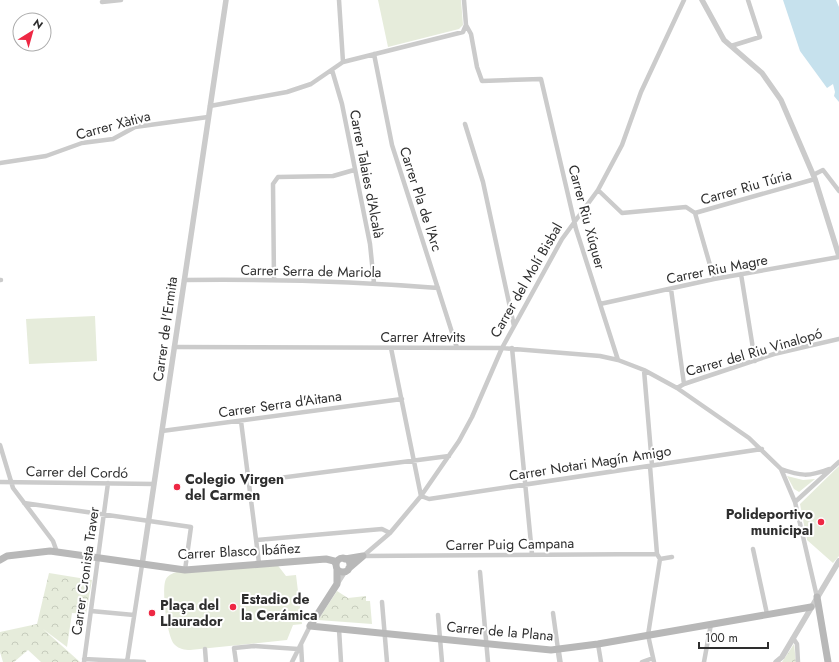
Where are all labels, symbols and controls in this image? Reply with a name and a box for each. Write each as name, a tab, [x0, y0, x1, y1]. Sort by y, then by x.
north arrow	[12, 12, 52, 52]
text: N	[30, 15, 46, 33]
street label: Carrer Xàtiva	[74, 105, 152, 145]
street label: Carrer Talaies d'Alcalà	[345, 108, 389, 240]
street label: Carrer Pla de l'Arc	[395, 144, 447, 254]
street label: Carrer Riu Xúquer	[563, 163, 611, 272]
street label: Carrer Riu Túria	[698, 164, 794, 210]
street label: Carrer del Molí Bisbal	[485, 219, 567, 341]
street label: Carrer Riu Magre	[665, 249, 769, 289]
street label: Carrer Serra de Mariola	[240, 260, 382, 282]
street label: Carrer de l'Ermita	[148, 275, 182, 383]
street label: Carrer del Riu Vinalopó	[683, 323, 825, 381]
street label: Carrer Atrevits	[381, 327, 466, 347]
street label: Carrer Serra d'Aitana	[217, 385, 343, 423]
street label: Carrer Notari Magín Amigo	[508, 440, 673, 486]
street label: Carrer del Cordó	[26, 461, 129, 483]
place label: Colegio Virgen del Carmen	[185, 469, 284, 505]
marker: Colegio Virgen del Carmen	[172, 482, 182, 492]
place label: Polideportivo municipal	[726, 504, 813, 540]
street label: Carrer Cronista Traver	[66, 505, 104, 637]
marker: Polideportivo municipal	[816, 517, 826, 527]
street label: Carrer Puig Campana	[446, 533, 574, 555]
street label: Carrer Blasco Ibáñez	[177, 538, 301, 564]
place label: Estadio de la Cerámica	[241, 589, 318, 625]
place label: Plaça del Llaurador	[160, 595, 223, 631]
marker: Estadio de la Cerámica	[228, 602, 238, 612]
marker: Plaça del Llaurador	[147, 608, 157, 618]
street label: Carrer de la Plana	[446, 616, 554, 646]
scale bar	[699, 624, 768, 650]
text: 100 m	[705, 629, 738, 647]

